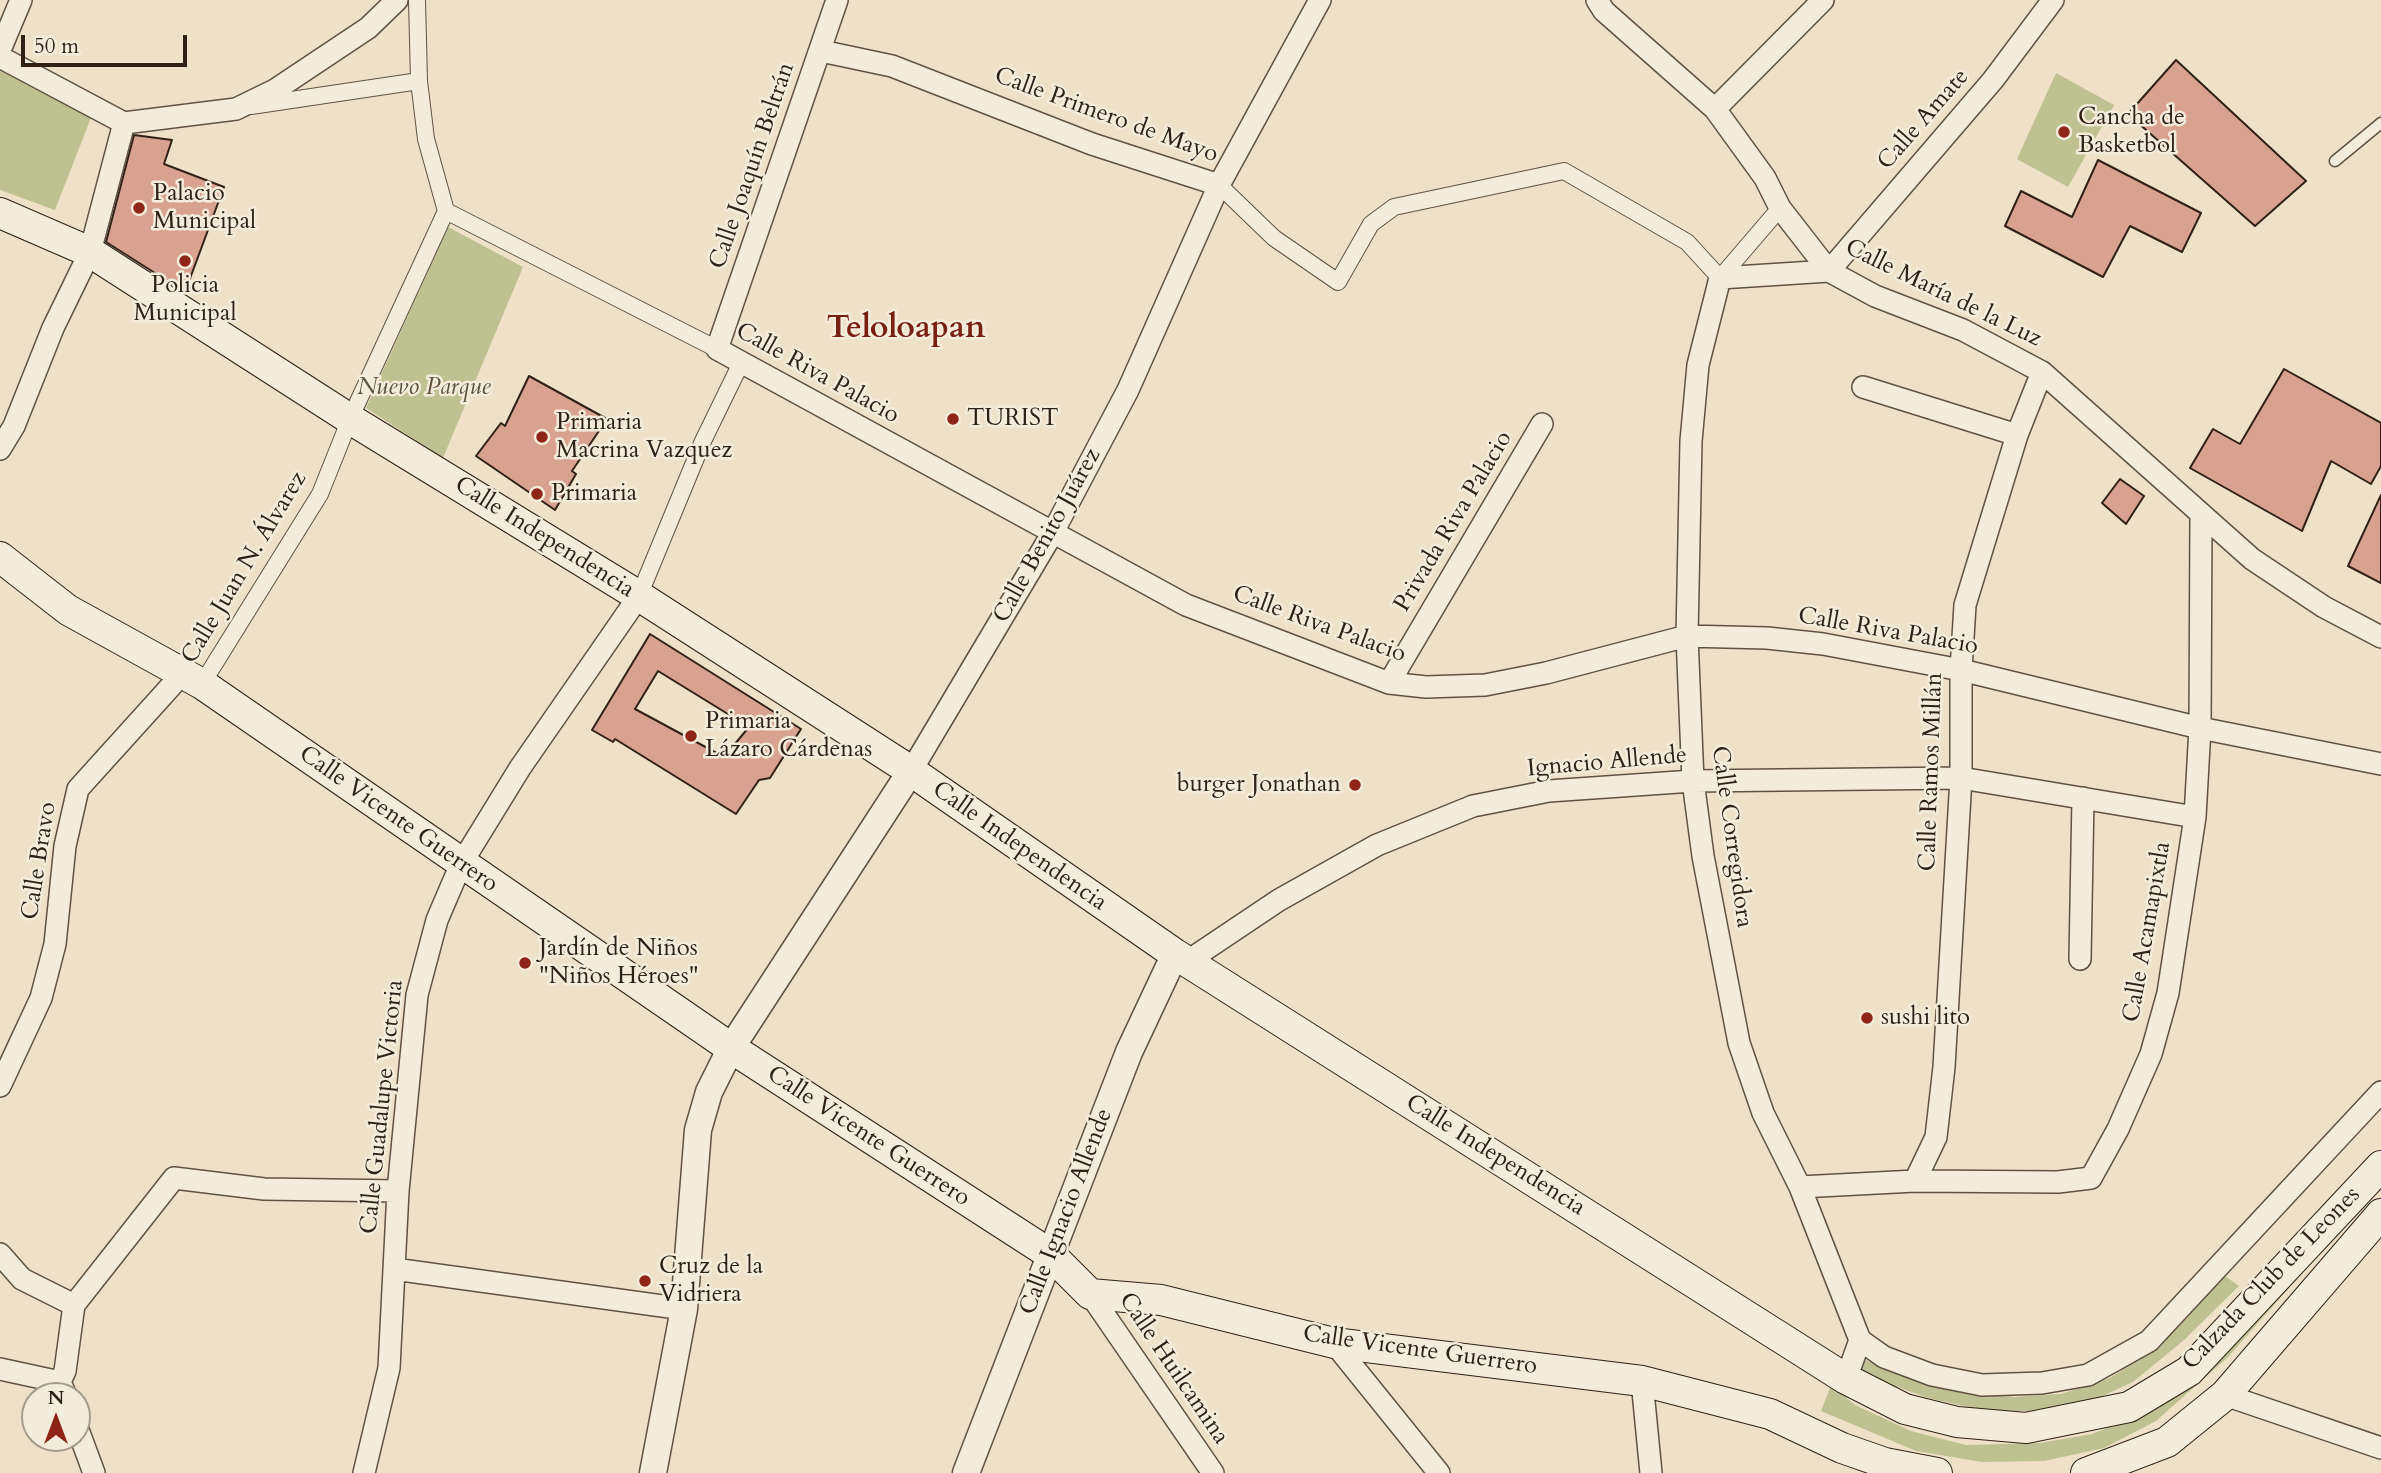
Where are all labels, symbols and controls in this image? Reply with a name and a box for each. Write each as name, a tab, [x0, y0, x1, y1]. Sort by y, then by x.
scale bar	[24, 21, 191, 65]
text: 50 m	[34, 32, 79, 61]
street label: Calle Joaquín Beltrán	[704, 59, 802, 273]
street label: Calle Primero de Mayo	[990, 62, 1222, 170]
street label: Calle Amate	[1872, 64, 1976, 176]
place label: Cancha de Basketbol	[2078, 104, 2185, 160]
marker: Cancha de Basketbol	[2056, 124, 2072, 140]
place label: Palacio Municipal	[153, 180, 256, 236]
marker: Palacio Municipal	[131, 200, 147, 216]
street label: Calle María de la Luz	[1840, 234, 2046, 354]
marker: Policia Municipal	[177, 253, 193, 269]
place label: Policia Municipal	[133, 272, 237, 328]
district label: Teloloapan	[827, 311, 985, 349]
street label: Calle Riva Palacio	[730, 317, 904, 431]
park label: Nuevo Parque	[357, 374, 491, 402]
place label: TURIST	[967, 405, 1059, 433]
place label: Primaria Macrina Vazquez	[556, 409, 732, 465]
marker: TURIST	[945, 411, 961, 427]
street label: Privada Riva Palacio	[1389, 426, 1519, 618]
marker: Primaria Macrina Vazquez	[534, 429, 550, 445]
street label: Calle Benito Juárez	[988, 444, 1108, 628]
street label: Calle Juan N. Álvarez	[176, 467, 314, 669]
street label: Calle Independencia	[449, 471, 639, 605]
place label: Primaria	[551, 480, 637, 508]
marker: Primaria	[529, 486, 545, 502]
street label: Calle Riva Palacio	[1228, 580, 1410, 670]
street label: Calle Riva Palacio	[1796, 602, 1980, 662]
street label: Calle Ramos Millán	[1914, 672, 1950, 872]
place label: Primaria Lázaro Cárdenas	[705, 708, 872, 764]
marker: Primaria Lázaro Cárdenas	[683, 728, 699, 744]
street label: Calle Vicente Guerrero	[293, 740, 503, 900]
street label: Ignacio Allende	[1526, 742, 1688, 784]
street label: Calle Corregidora	[1704, 744, 1758, 930]
place label: burger Jonathan	[1177, 771, 1341, 799]
street label: Calle Independencia	[926, 776, 1112, 918]
marker: burger Jonathan	[1347, 777, 1363, 793]
street label: Calle Bravo	[16, 800, 64, 922]
street label: Calle Acamapixtla	[2118, 839, 2178, 1025]
place label: Jardín de Niños "Niños Héroes"	[539, 935, 698, 991]
marker: Jardín de Niños "Niños Héroes"	[517, 955, 533, 971]
street label: Calle Guadalupe Victoria	[355, 979, 411, 1235]
place label: sushi lito	[1881, 1004, 1970, 1032]
marker: sushi lito	[1859, 1010, 1875, 1026]
street label: Calle Vicente Guerrero	[761, 1061, 975, 1213]
street label: Calle Independencia	[1400, 1089, 1590, 1223]
street label: Calle Ignacio Allende	[1014, 1105, 1120, 1319]
street label: Calzada Club de Leones	[2177, 1181, 2367, 1377]
place label: Cruz de la Vidriera	[659, 1253, 763, 1309]
marker: Cruz de la Vidriera	[637, 1273, 653, 1289]
street label: Calle Huilcamina	[1112, 1288, 1234, 1450]
street label: Calle Vicente Guerrero	[1301, 1320, 1539, 1382]
north arrow	[21, 1382, 91, 1452]
text: N	[48, 1385, 64, 1411]

